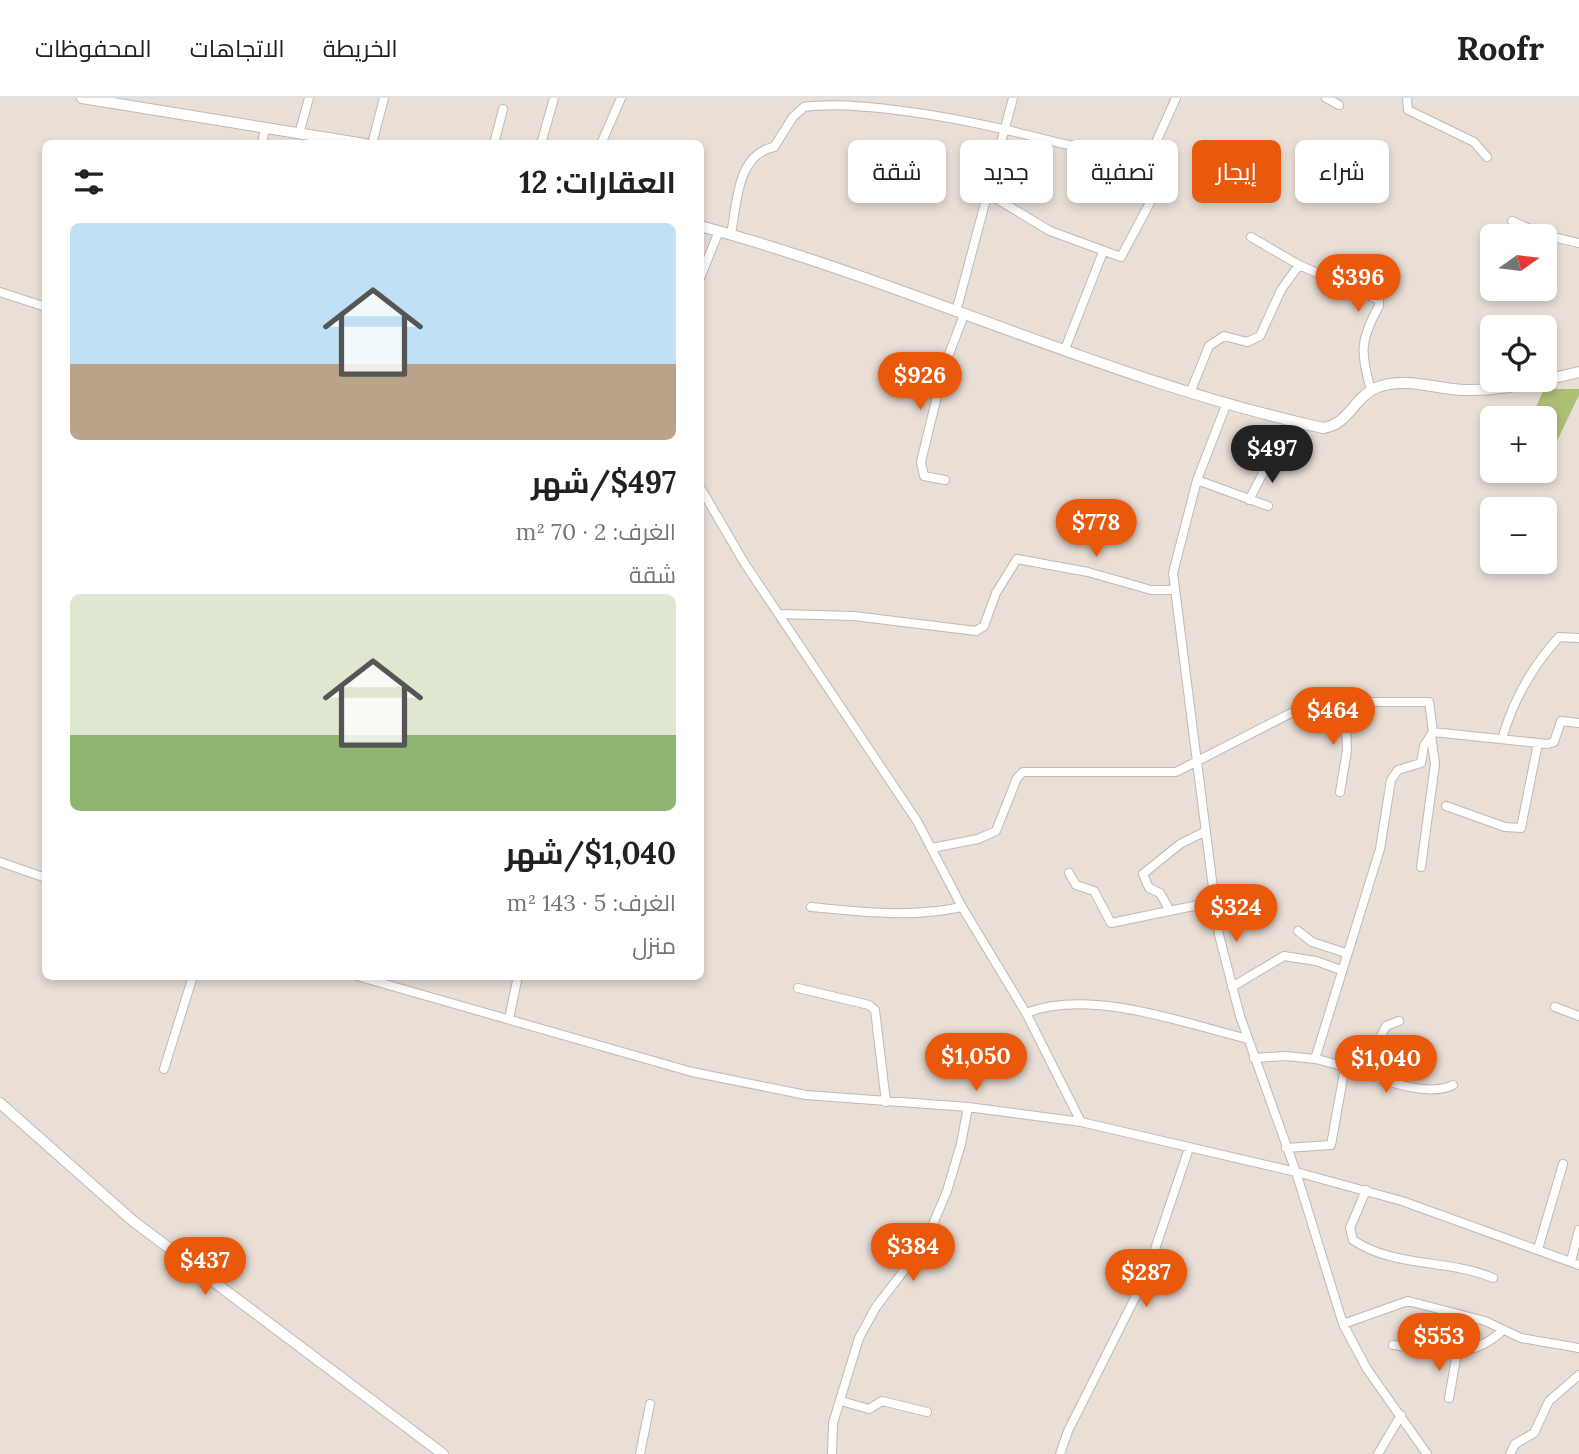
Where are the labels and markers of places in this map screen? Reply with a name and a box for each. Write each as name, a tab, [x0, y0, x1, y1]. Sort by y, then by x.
pin: $396	[1317, 254, 1399, 314]
pin: $926	[879, 352, 961, 412]
pin: $497	[1231, 426, 1313, 485]
pin: $778	[1055, 500, 1137, 559]
pin: $464	[1292, 688, 1374, 747]
pin: $324	[1195, 884, 1277, 944]
pin: $1,050	[919, 1034, 1033, 1093]
pin: $1,040	[1329, 1035, 1443, 1095]
pin: $384	[872, 1224, 954, 1283]
pin: $437	[164, 1238, 246, 1297]
pin: $287	[1105, 1250, 1187, 1309]
pin: $553	[1398, 1314, 1480, 1373]

